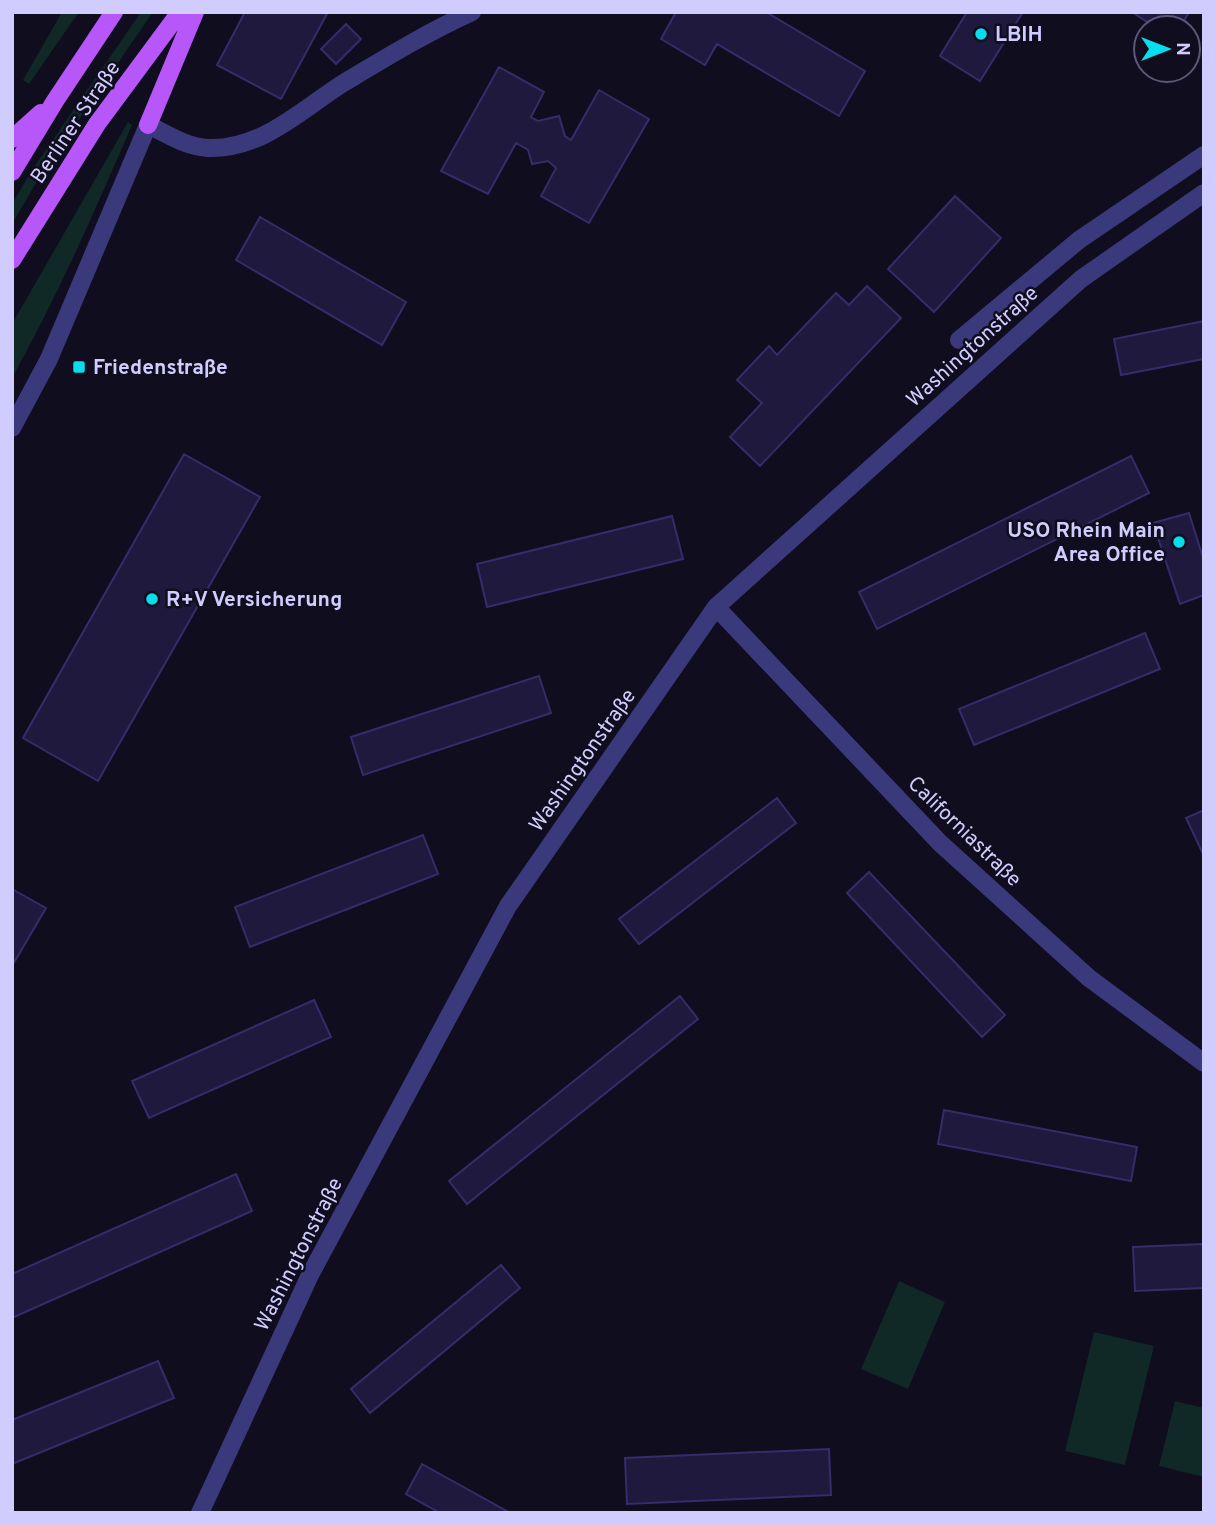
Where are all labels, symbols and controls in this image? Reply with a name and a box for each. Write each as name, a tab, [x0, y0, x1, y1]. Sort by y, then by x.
north arrow	[1132, 14, 1202, 84]
place label: LBIH	[995, 22, 1043, 49]
marker: LBIH	[973, 26, 989, 42]
text: N	[1170, 42, 1194, 56]
street label: Berliner Straße	[25, 56, 127, 189]
street label: Washingtonstraße	[901, 281, 1045, 414]
place label: Friedenstraße	[93, 355, 228, 382]
marker: Friedenstraße	[71, 359, 87, 375]
place label: USO Rhein Main Area Office	[1007, 518, 1165, 569]
marker: USO Rhein Main Area Office	[1171, 534, 1187, 550]
place label: R+V Versicherung	[166, 587, 342, 614]
marker: R+V Versicherung	[144, 591, 160, 607]
street label: Washingtonstraße	[524, 684, 643, 838]
street label: Californiastraße	[901, 771, 1027, 893]
street label: Washingtonstraße	[249, 1173, 350, 1336]

